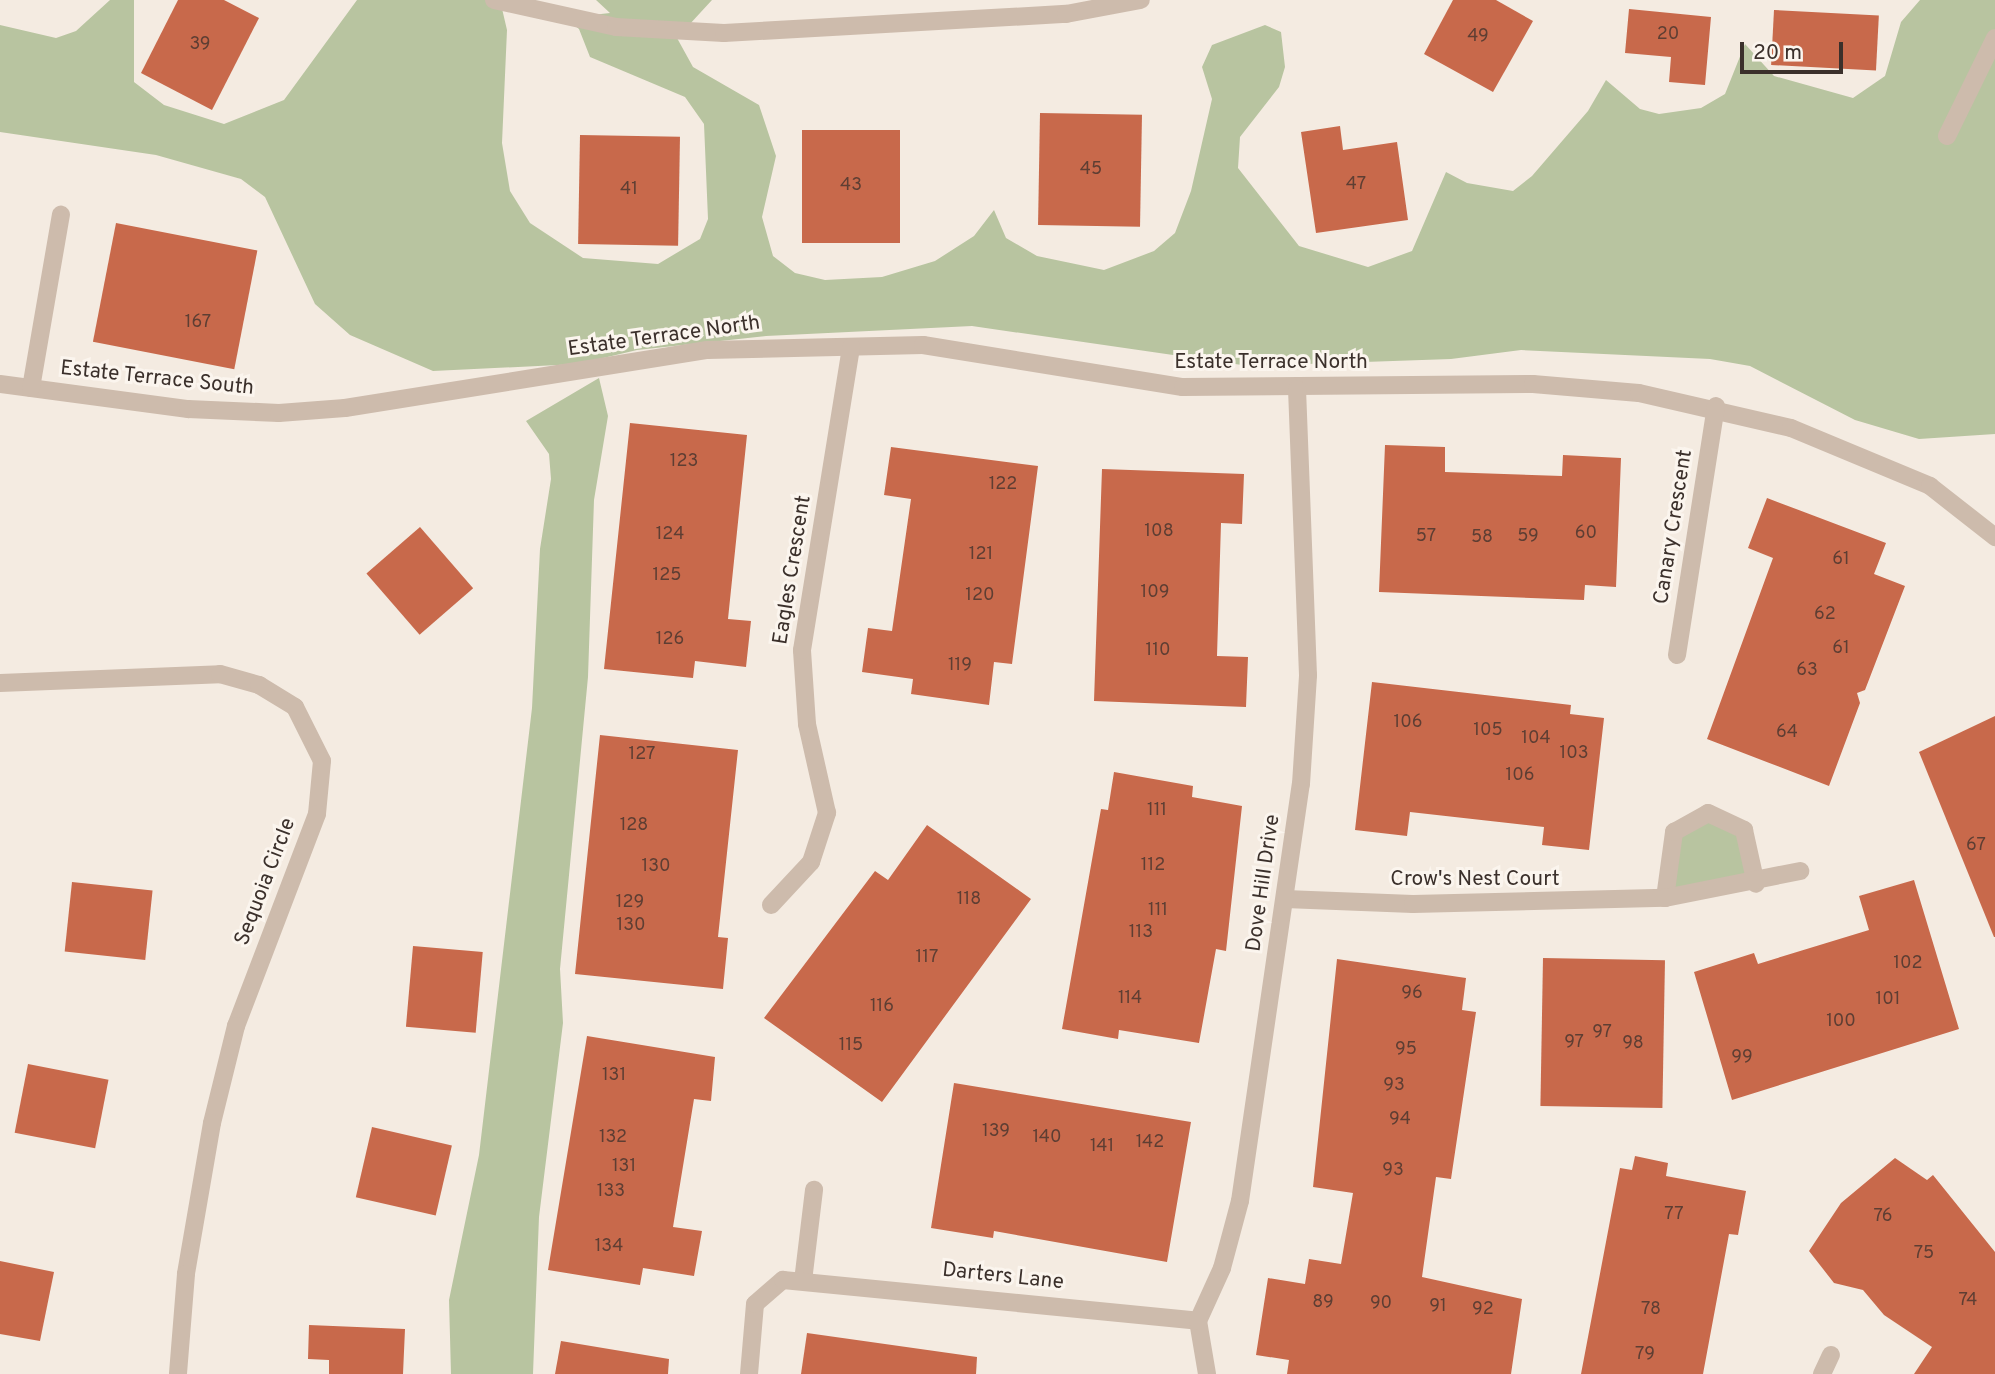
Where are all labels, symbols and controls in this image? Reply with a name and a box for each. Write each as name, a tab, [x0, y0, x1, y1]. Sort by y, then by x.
house number: 20	[1657, 24, 1679, 46]
house number: 49	[1467, 26, 1489, 48]
scale bar	[1743, 28, 1846, 72]
house number: 39	[189, 34, 211, 56]
text: 20 m	[1753, 40, 1802, 67]
house number: 45	[1080, 159, 1102, 181]
house number: 47	[1346, 174, 1366, 196]
house number: 43	[840, 175, 862, 197]
house number: 41	[620, 179, 638, 201]
street label: Estate Terrace North	[566, 311, 762, 363]
house number: 167	[185, 312, 211, 334]
street label: Estate Terrace North	[1174, 350, 1368, 376]
street label: Estate Terrace South	[59, 356, 255, 402]
street label: Canary Crescent	[1649, 448, 1699, 606]
house number: 123	[670, 451, 698, 473]
house number: 122	[989, 474, 1017, 496]
street label: Eagles Crescent	[769, 494, 817, 646]
house number: 108	[1144, 521, 1174, 543]
house number: 60	[1575, 523, 1597, 545]
house number: 124	[656, 524, 684, 546]
house number: 57	[1416, 526, 1436, 548]
house number: 59	[1517, 526, 1539, 548]
house number: 58	[1471, 527, 1493, 549]
house number: 121	[969, 544, 993, 566]
house number: 61	[1832, 549, 1850, 571]
house number: 125	[653, 565, 681, 587]
house number: 109	[1140, 582, 1170, 604]
house number: 120	[965, 585, 995, 607]
house number: 62	[1814, 604, 1836, 626]
house number: 126	[656, 629, 684, 651]
house number: 61	[1832, 638, 1850, 660]
house number: 110	[1146, 640, 1170, 662]
house number: 119	[948, 655, 972, 677]
house number: 63	[1796, 660, 1818, 682]
house number: 106	[1393, 712, 1423, 734]
house number: 105	[1473, 720, 1503, 742]
house number: 64	[1776, 722, 1798, 744]
house number: 104	[1521, 728, 1551, 750]
house number: 103	[1559, 743, 1589, 765]
house number: 127	[629, 744, 655, 766]
house number: 106	[1505, 765, 1535, 787]
house number: 111	[1147, 800, 1167, 822]
street label: Dove Hill Drive	[1242, 813, 1286, 953]
street label: Sequoia Circle	[230, 815, 302, 949]
house number: 128	[620, 815, 648, 837]
house number: 67	[1966, 835, 1986, 857]
house number: 112	[1141, 855, 1165, 877]
house number: 130	[642, 856, 670, 878]
street label: Crow's Nest Court	[1390, 867, 1560, 893]
house number: 118	[957, 889, 981, 911]
house number: 129	[616, 892, 644, 914]
house number: 111	[1148, 900, 1168, 922]
house number: 130	[617, 915, 645, 937]
house number: 113	[1129, 922, 1153, 944]
house number: 117	[916, 947, 938, 969]
house number: 102	[1893, 953, 1923, 975]
house number: 96	[1401, 983, 1423, 1005]
house number: 114	[1118, 988, 1142, 1010]
house number: 101	[1876, 989, 1900, 1011]
house number: 116	[870, 996, 894, 1018]
house number: 100	[1826, 1011, 1856, 1033]
house number: 97	[1592, 1022, 1612, 1044]
house number: 97	[1564, 1032, 1584, 1054]
house number: 98	[1622, 1033, 1644, 1055]
house number: 115	[839, 1035, 863, 1057]
house number: 95	[1395, 1039, 1417, 1061]
house number: 99	[1731, 1047, 1753, 1069]
house number: 131	[602, 1065, 626, 1087]
house number: 93	[1383, 1075, 1405, 1097]
house number: 94	[1389, 1109, 1411, 1131]
house number: 139	[982, 1121, 1010, 1143]
house number: 132	[599, 1127, 627, 1149]
house number: 140	[1032, 1127, 1062, 1149]
house number: 142	[1136, 1132, 1164, 1154]
house number: 141	[1090, 1136, 1114, 1158]
house number: 131	[612, 1156, 636, 1178]
house number: 93	[1382, 1160, 1404, 1182]
house number: 133	[597, 1181, 625, 1203]
house number: 77	[1664, 1204, 1684, 1226]
house number: 76	[1873, 1206, 1893, 1228]
house number: 134	[595, 1236, 623, 1258]
house number: 75	[1914, 1243, 1934, 1265]
street label: Darters Lane	[941, 1258, 1065, 1296]
house number: 74	[1959, 1290, 1977, 1312]
house number: 89	[1312, 1292, 1334, 1314]
house number: 90	[1370, 1293, 1392, 1315]
house number: 91	[1429, 1296, 1447, 1318]
house number: 92	[1472, 1299, 1494, 1321]
house number: 78	[1641, 1299, 1661, 1321]
house number: 79	[1635, 1344, 1655, 1366]

